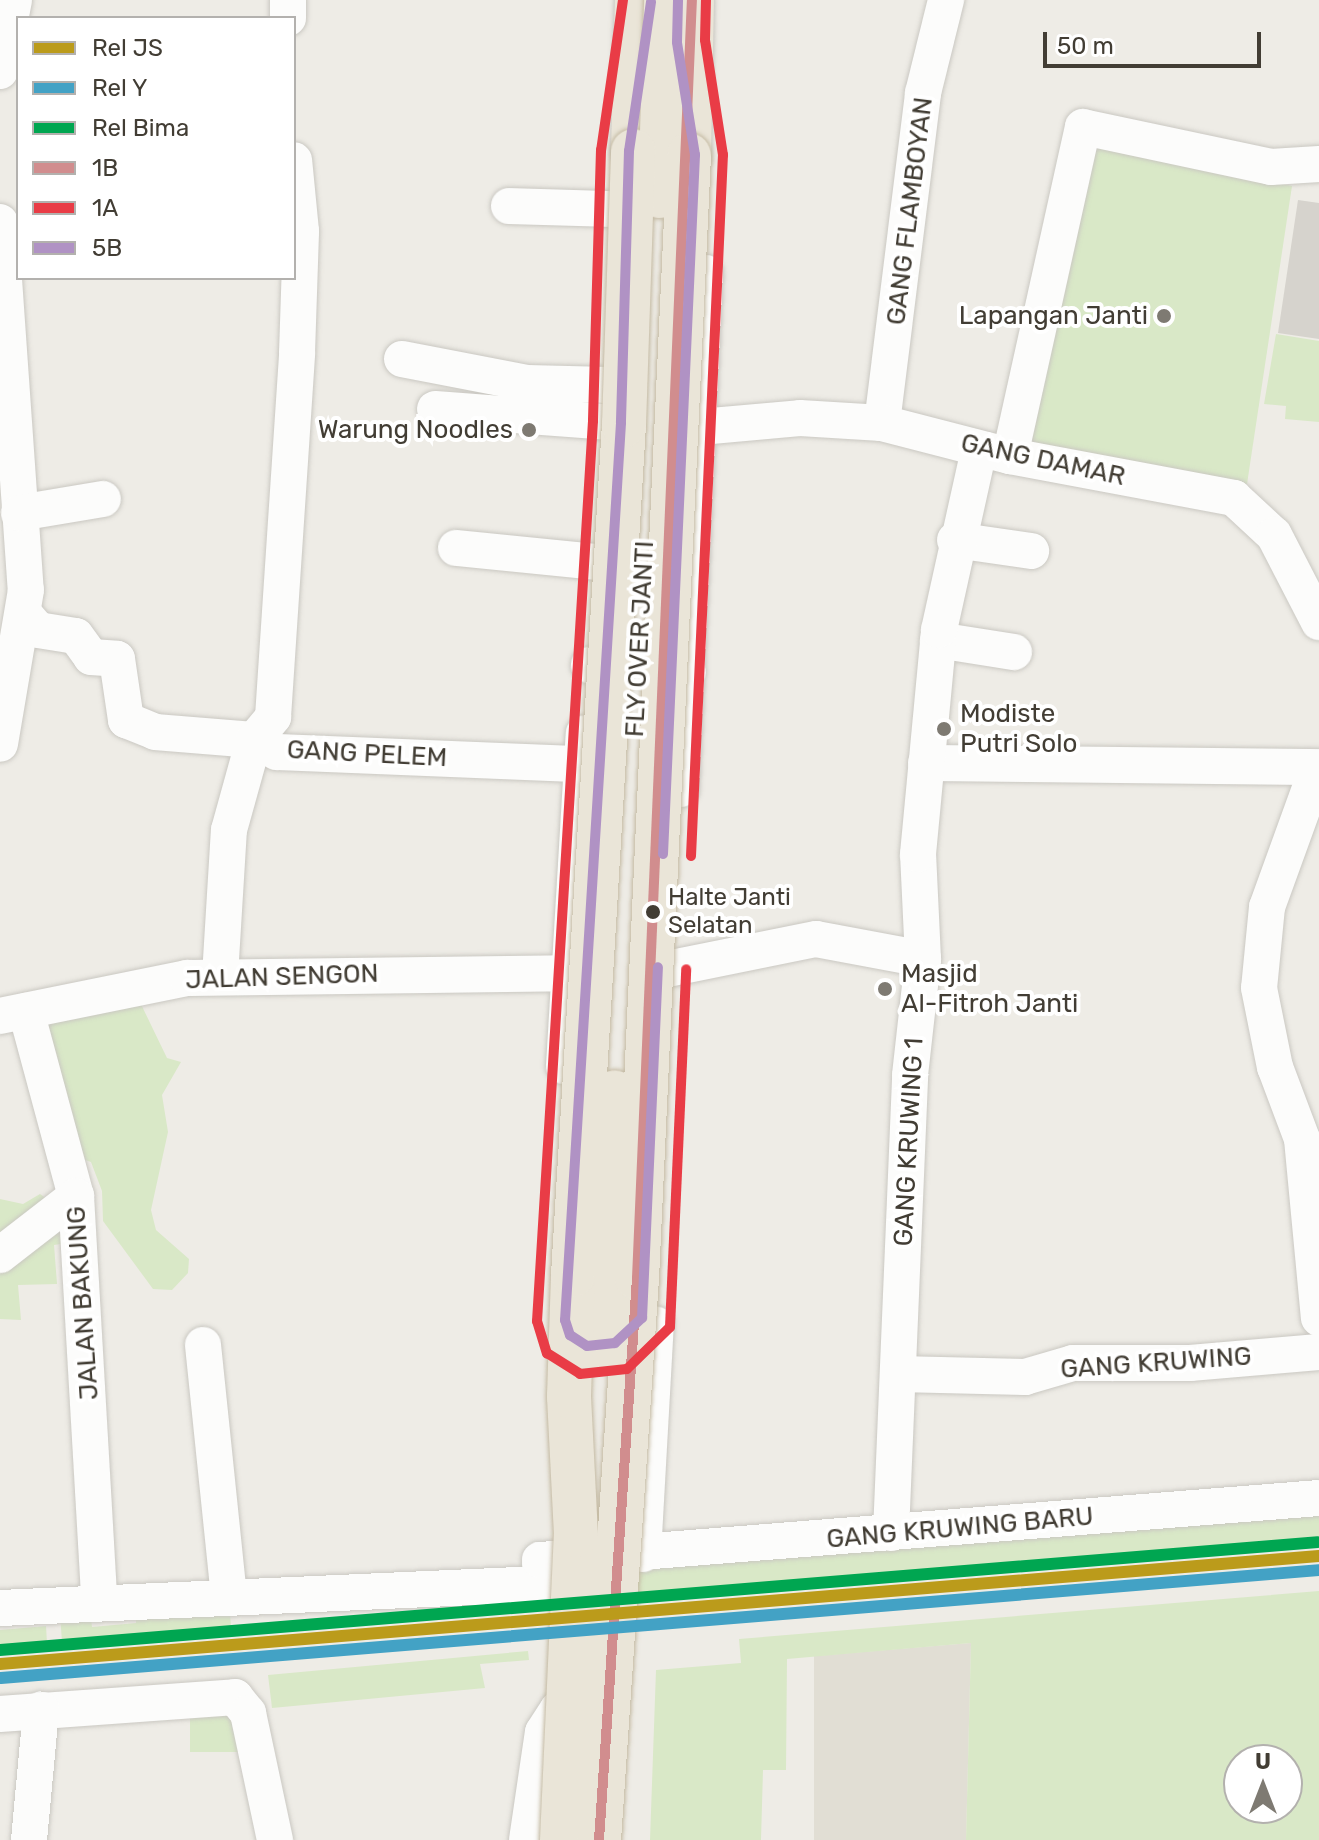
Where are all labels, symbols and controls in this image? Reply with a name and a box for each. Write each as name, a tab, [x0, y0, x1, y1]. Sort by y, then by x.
legend	[16, 16, 296, 280]
scale bar	[1047, 16, 1265, 66]
text: 50 m	[1057, 32, 1114, 60]
text: Rel JS	[92, 34, 163, 62]
text: Rel Y	[92, 74, 148, 102]
street label: GANG FLAMBOYAN	[881, 95, 939, 327]
text: Rel Bima	[92, 114, 189, 142]
text: 1B	[92, 154, 118, 182]
text: 1A	[92, 194, 118, 222]
text: 5B	[92, 234, 122, 262]
place label: Lapangan Janti	[959, 300, 1148, 332]
marker: Lapangan Janti	[1155, 307, 1173, 325]
place label: Warung Noodles	[318, 414, 513, 446]
marker: Warung Noodles	[520, 421, 538, 439]
street label: GANG DAMAR	[958, 427, 1128, 493]
street label: FLY OVER JANTI	[619, 540, 661, 738]
place label: Modiste Putri Solo	[960, 698, 1077, 760]
marker: Modiste Putri Solo	[935, 720, 953, 738]
street label: GANG PELEM	[286, 734, 448, 774]
place label: Halte Janti Selatan	[668, 884, 791, 940]
marker: Halte Janti Selatan	[645, 904, 661, 920]
street label: JALAN SENGON	[185, 958, 379, 996]
place label: Masjid Al-Fitroh Janti	[901, 958, 1078, 1020]
marker: Masjid Al-Fitroh Janti	[876, 980, 894, 998]
street label: GANG KRUWING 1	[888, 1037, 930, 1247]
street label: JALAN BAKUNG	[61, 1205, 105, 1401]
street label: GANG KRUWING	[1059, 1341, 1253, 1385]
street label: GANG KRUWING BARU	[825, 1501, 1095, 1555]
north arrow	[1223, 1744, 1303, 1824]
text: U	[1255, 1748, 1271, 1775]

